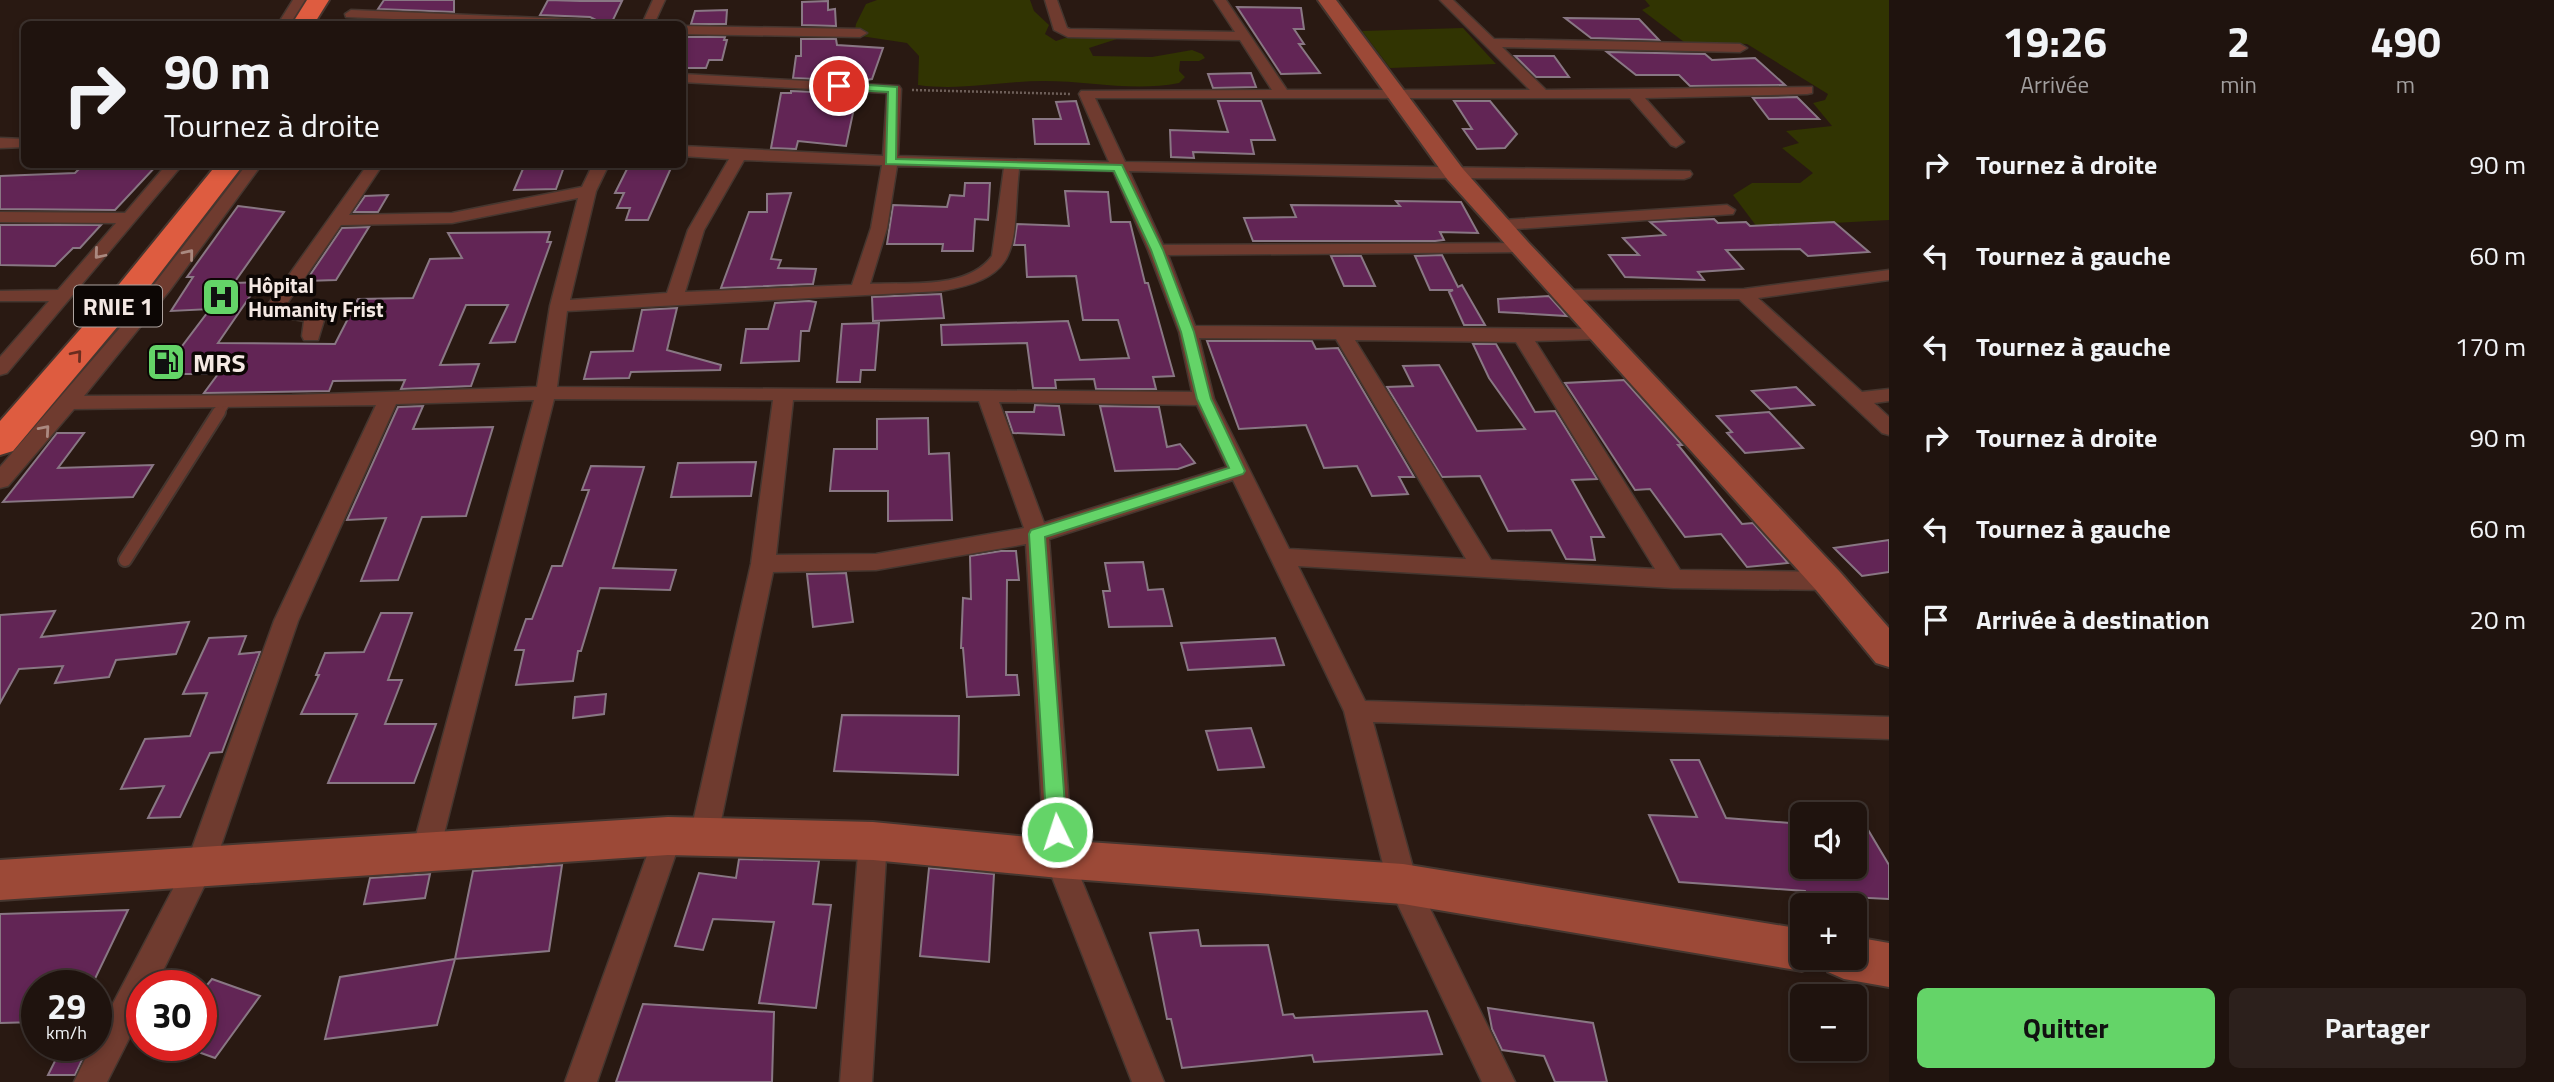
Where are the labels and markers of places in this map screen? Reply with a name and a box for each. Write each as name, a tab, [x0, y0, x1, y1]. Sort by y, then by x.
pin	[809, 56, 869, 116]
place label: Hôpital Humanity Frist	[248, 269, 384, 325]
hospital icon: Hôpital Humanity Frist	[200, 276, 242, 318]
fuel station icon: MRS	[145, 341, 187, 383]
place label: MRS	[193, 343, 246, 382]

